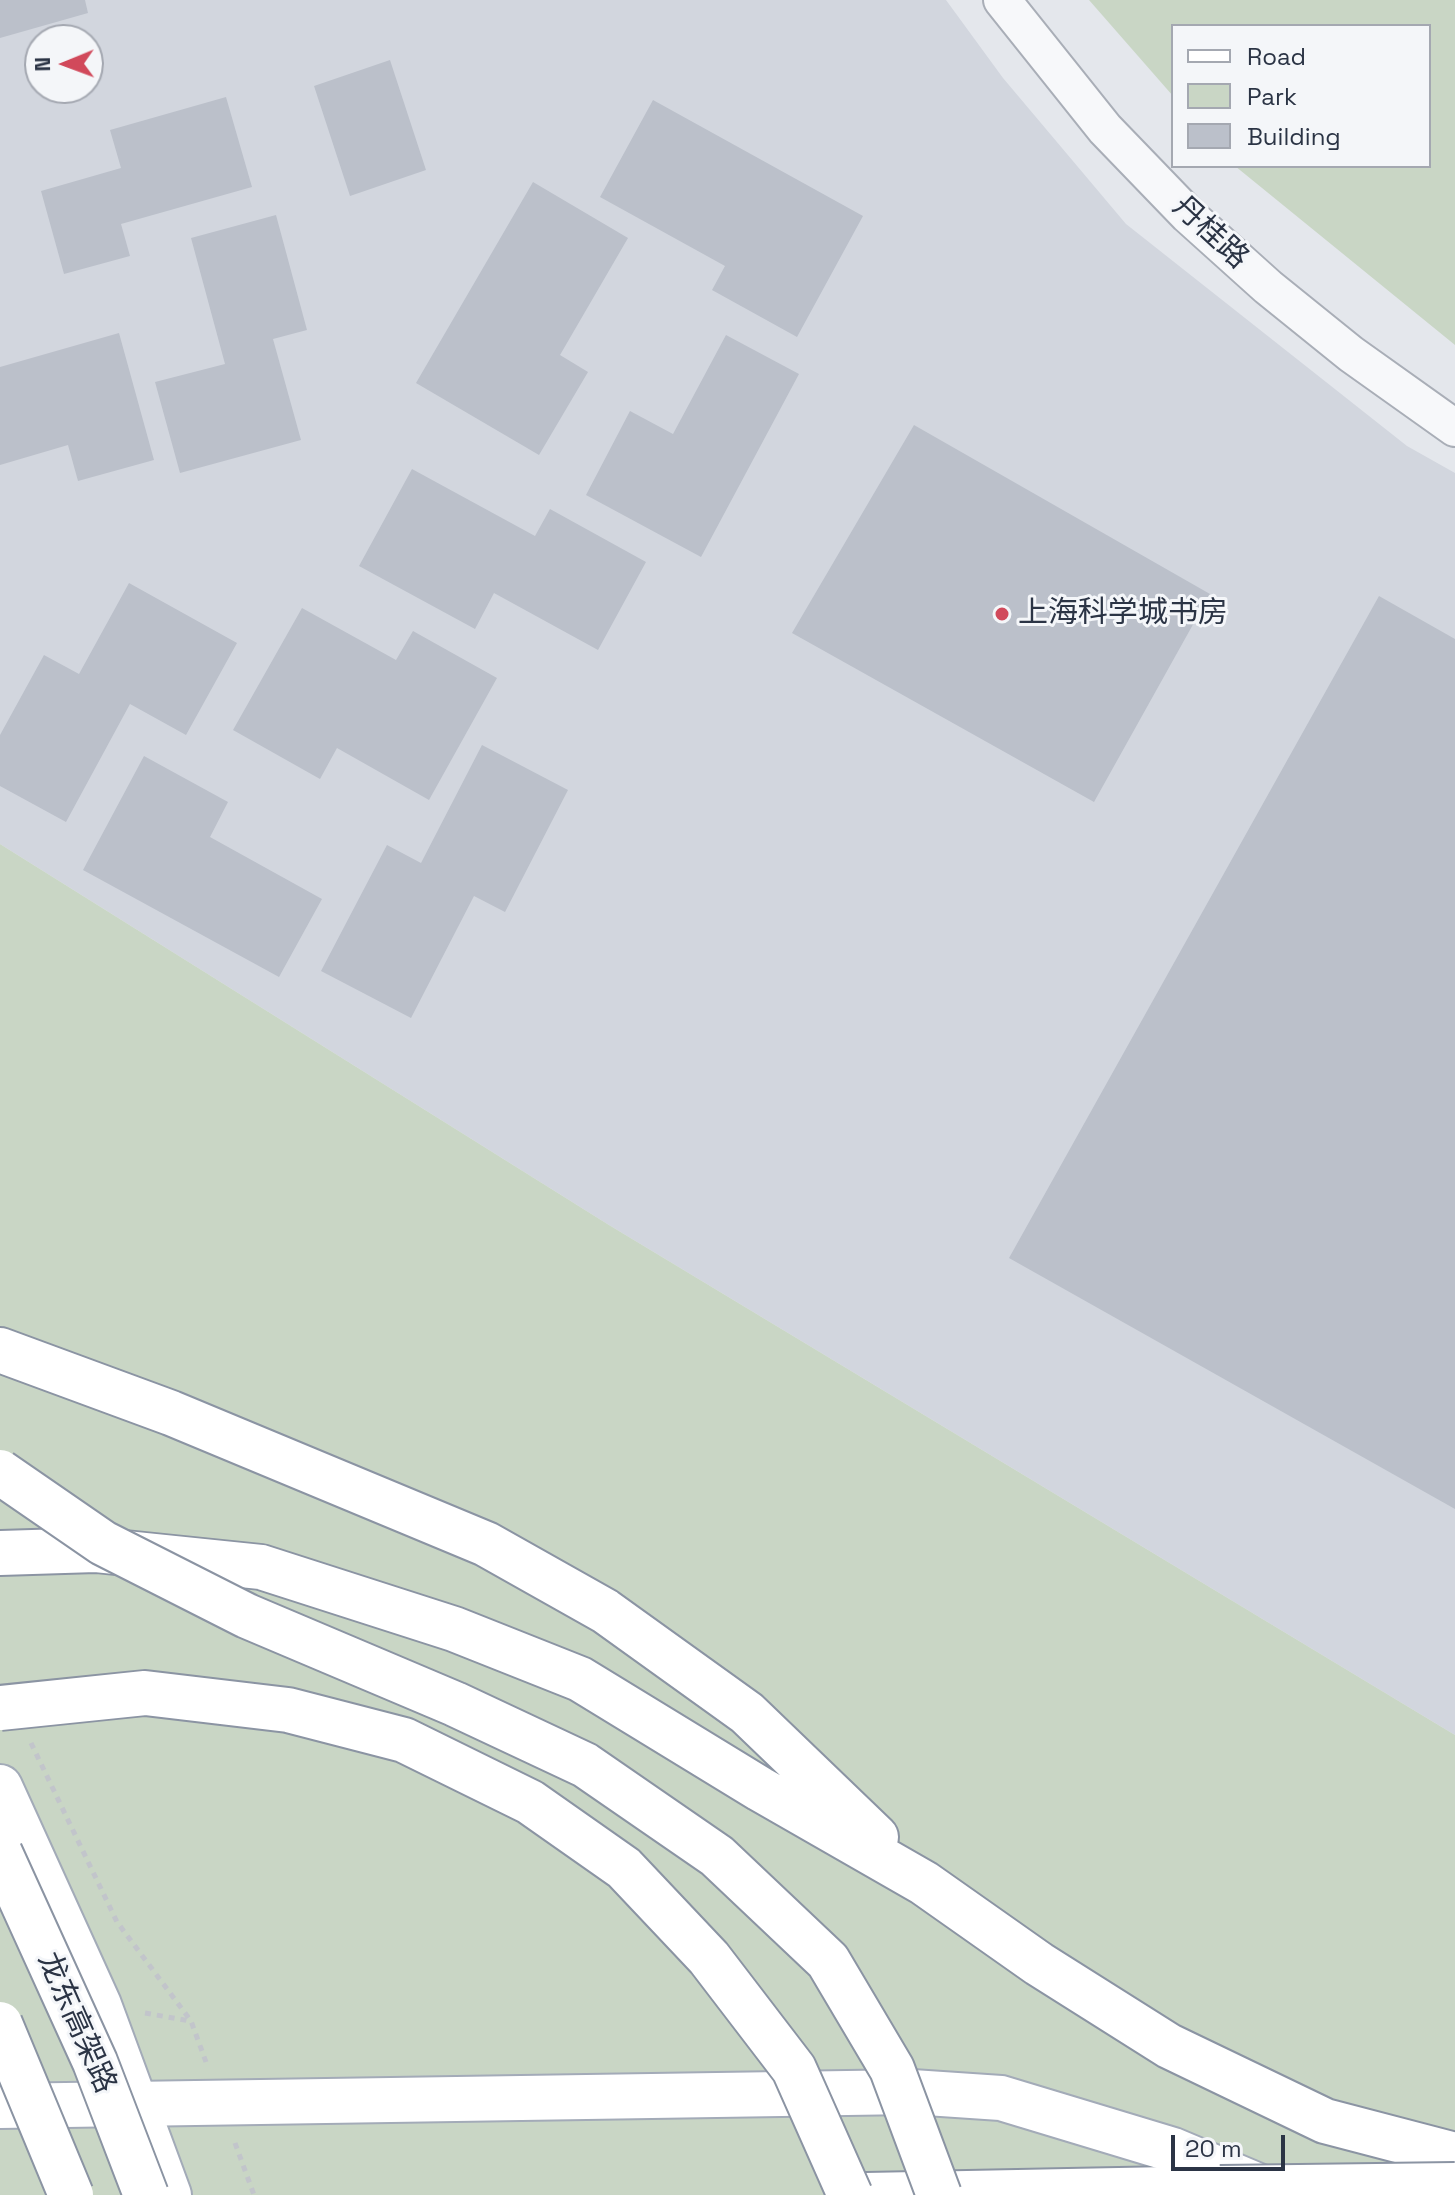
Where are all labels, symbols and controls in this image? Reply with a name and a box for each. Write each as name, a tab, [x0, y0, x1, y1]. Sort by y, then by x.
north arrow	[24, 24, 104, 104]
legend	[1171, 24, 1431, 168]
text: Road	[1247, 41, 1306, 72]
text: N	[28, 57, 56, 72]
text: Park	[1247, 81, 1297, 112]
text: Building	[1247, 121, 1341, 152]
street label: 丹桂路	[1165, 189, 1255, 277]
place label: 上海科学城书房	[1018, 596, 1228, 632]
marker: 上海科学城书房	[993, 605, 1011, 623]
street label: 龙东高架路	[29, 1947, 123, 2099]
scale bar	[1175, 2119, 1289, 2169]
text: 20 m	[1185, 2133, 1242, 2164]

